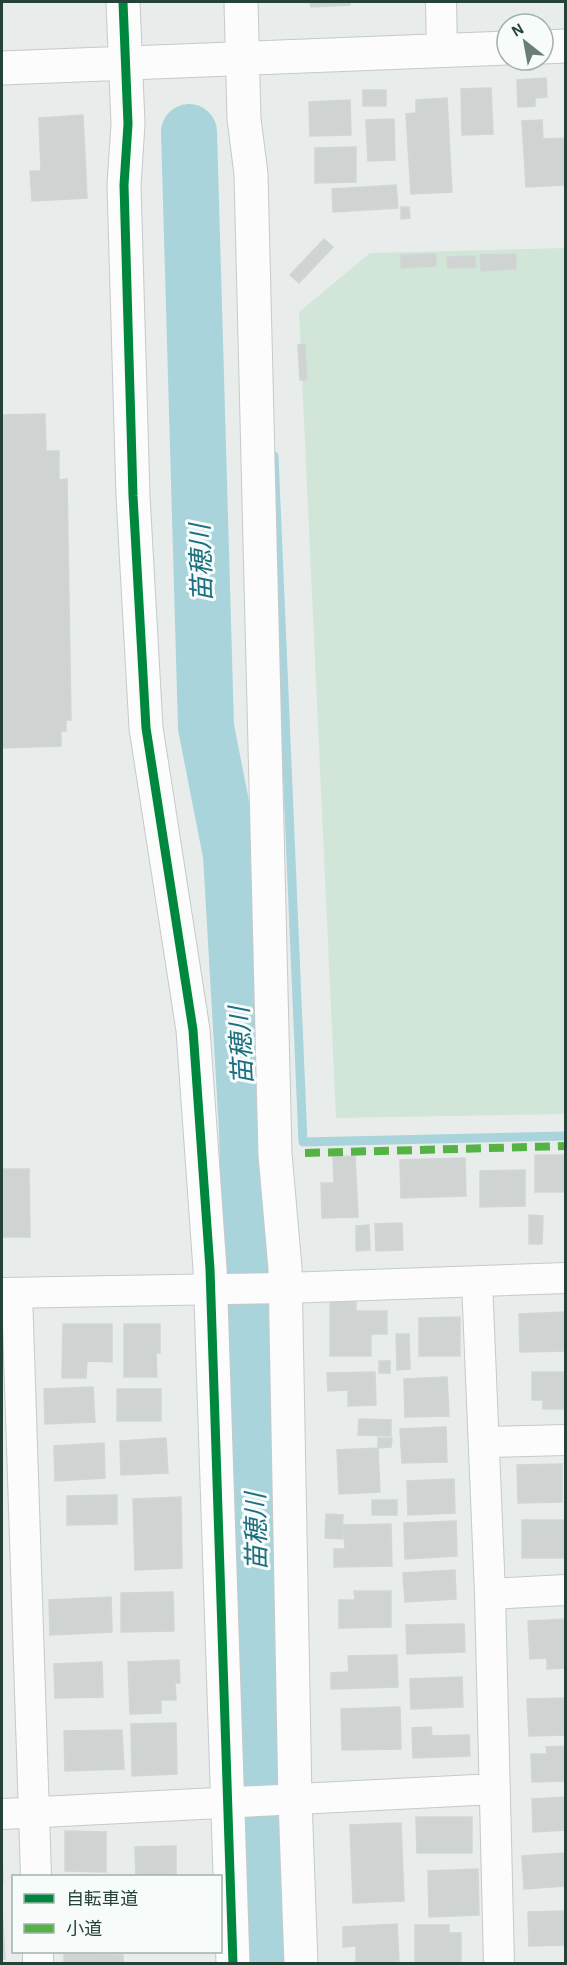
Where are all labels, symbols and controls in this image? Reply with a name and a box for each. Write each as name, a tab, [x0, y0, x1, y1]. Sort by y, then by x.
north arrow	[495, 12, 555, 72]
text: N	[509, 20, 527, 40]
water label: 苗穂川	[187, 521, 216, 602]
water label: 苗穂川	[226, 1003, 257, 1086]
water label: 苗穂川	[242, 1490, 271, 1571]
legend	[12, 1875, 222, 1953]
text: 自転車道	[66, 1889, 138, 1909]
text: 小道	[66, 1919, 102, 1939]

